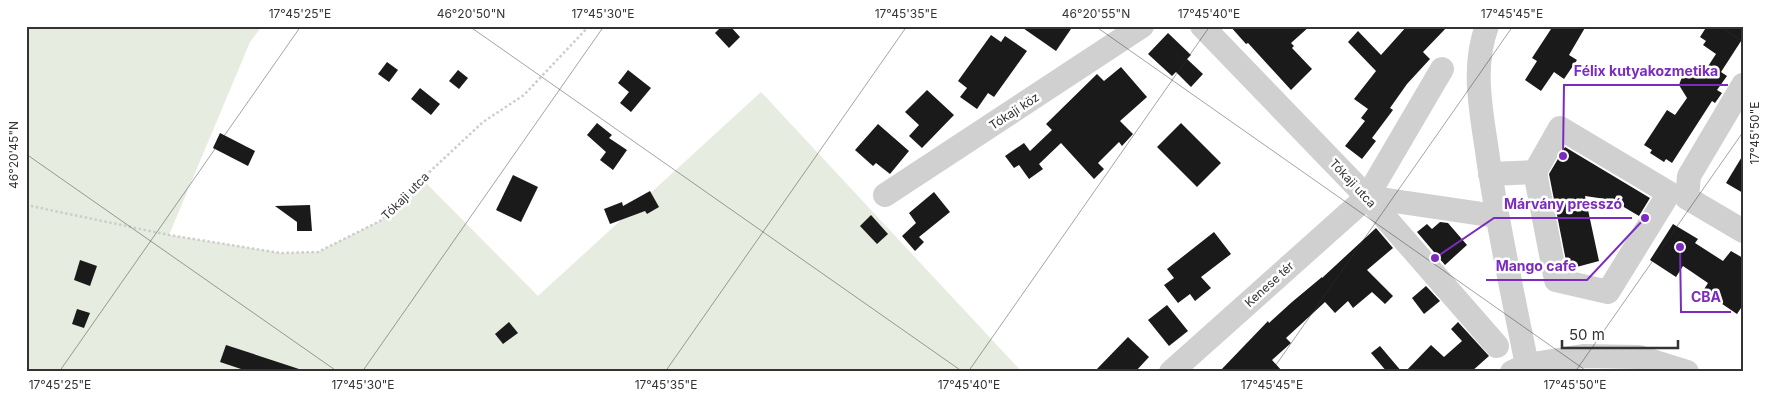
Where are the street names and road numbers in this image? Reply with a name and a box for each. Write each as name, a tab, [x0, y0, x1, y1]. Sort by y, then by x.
street label: Tókaji köz	[986, 89, 1042, 133]
street label: Tókaji utca	[1327, 156, 1379, 210]
street label: Tókaji utca	[378, 169, 432, 223]
street label: Kenese tér	[1241, 258, 1297, 310]

